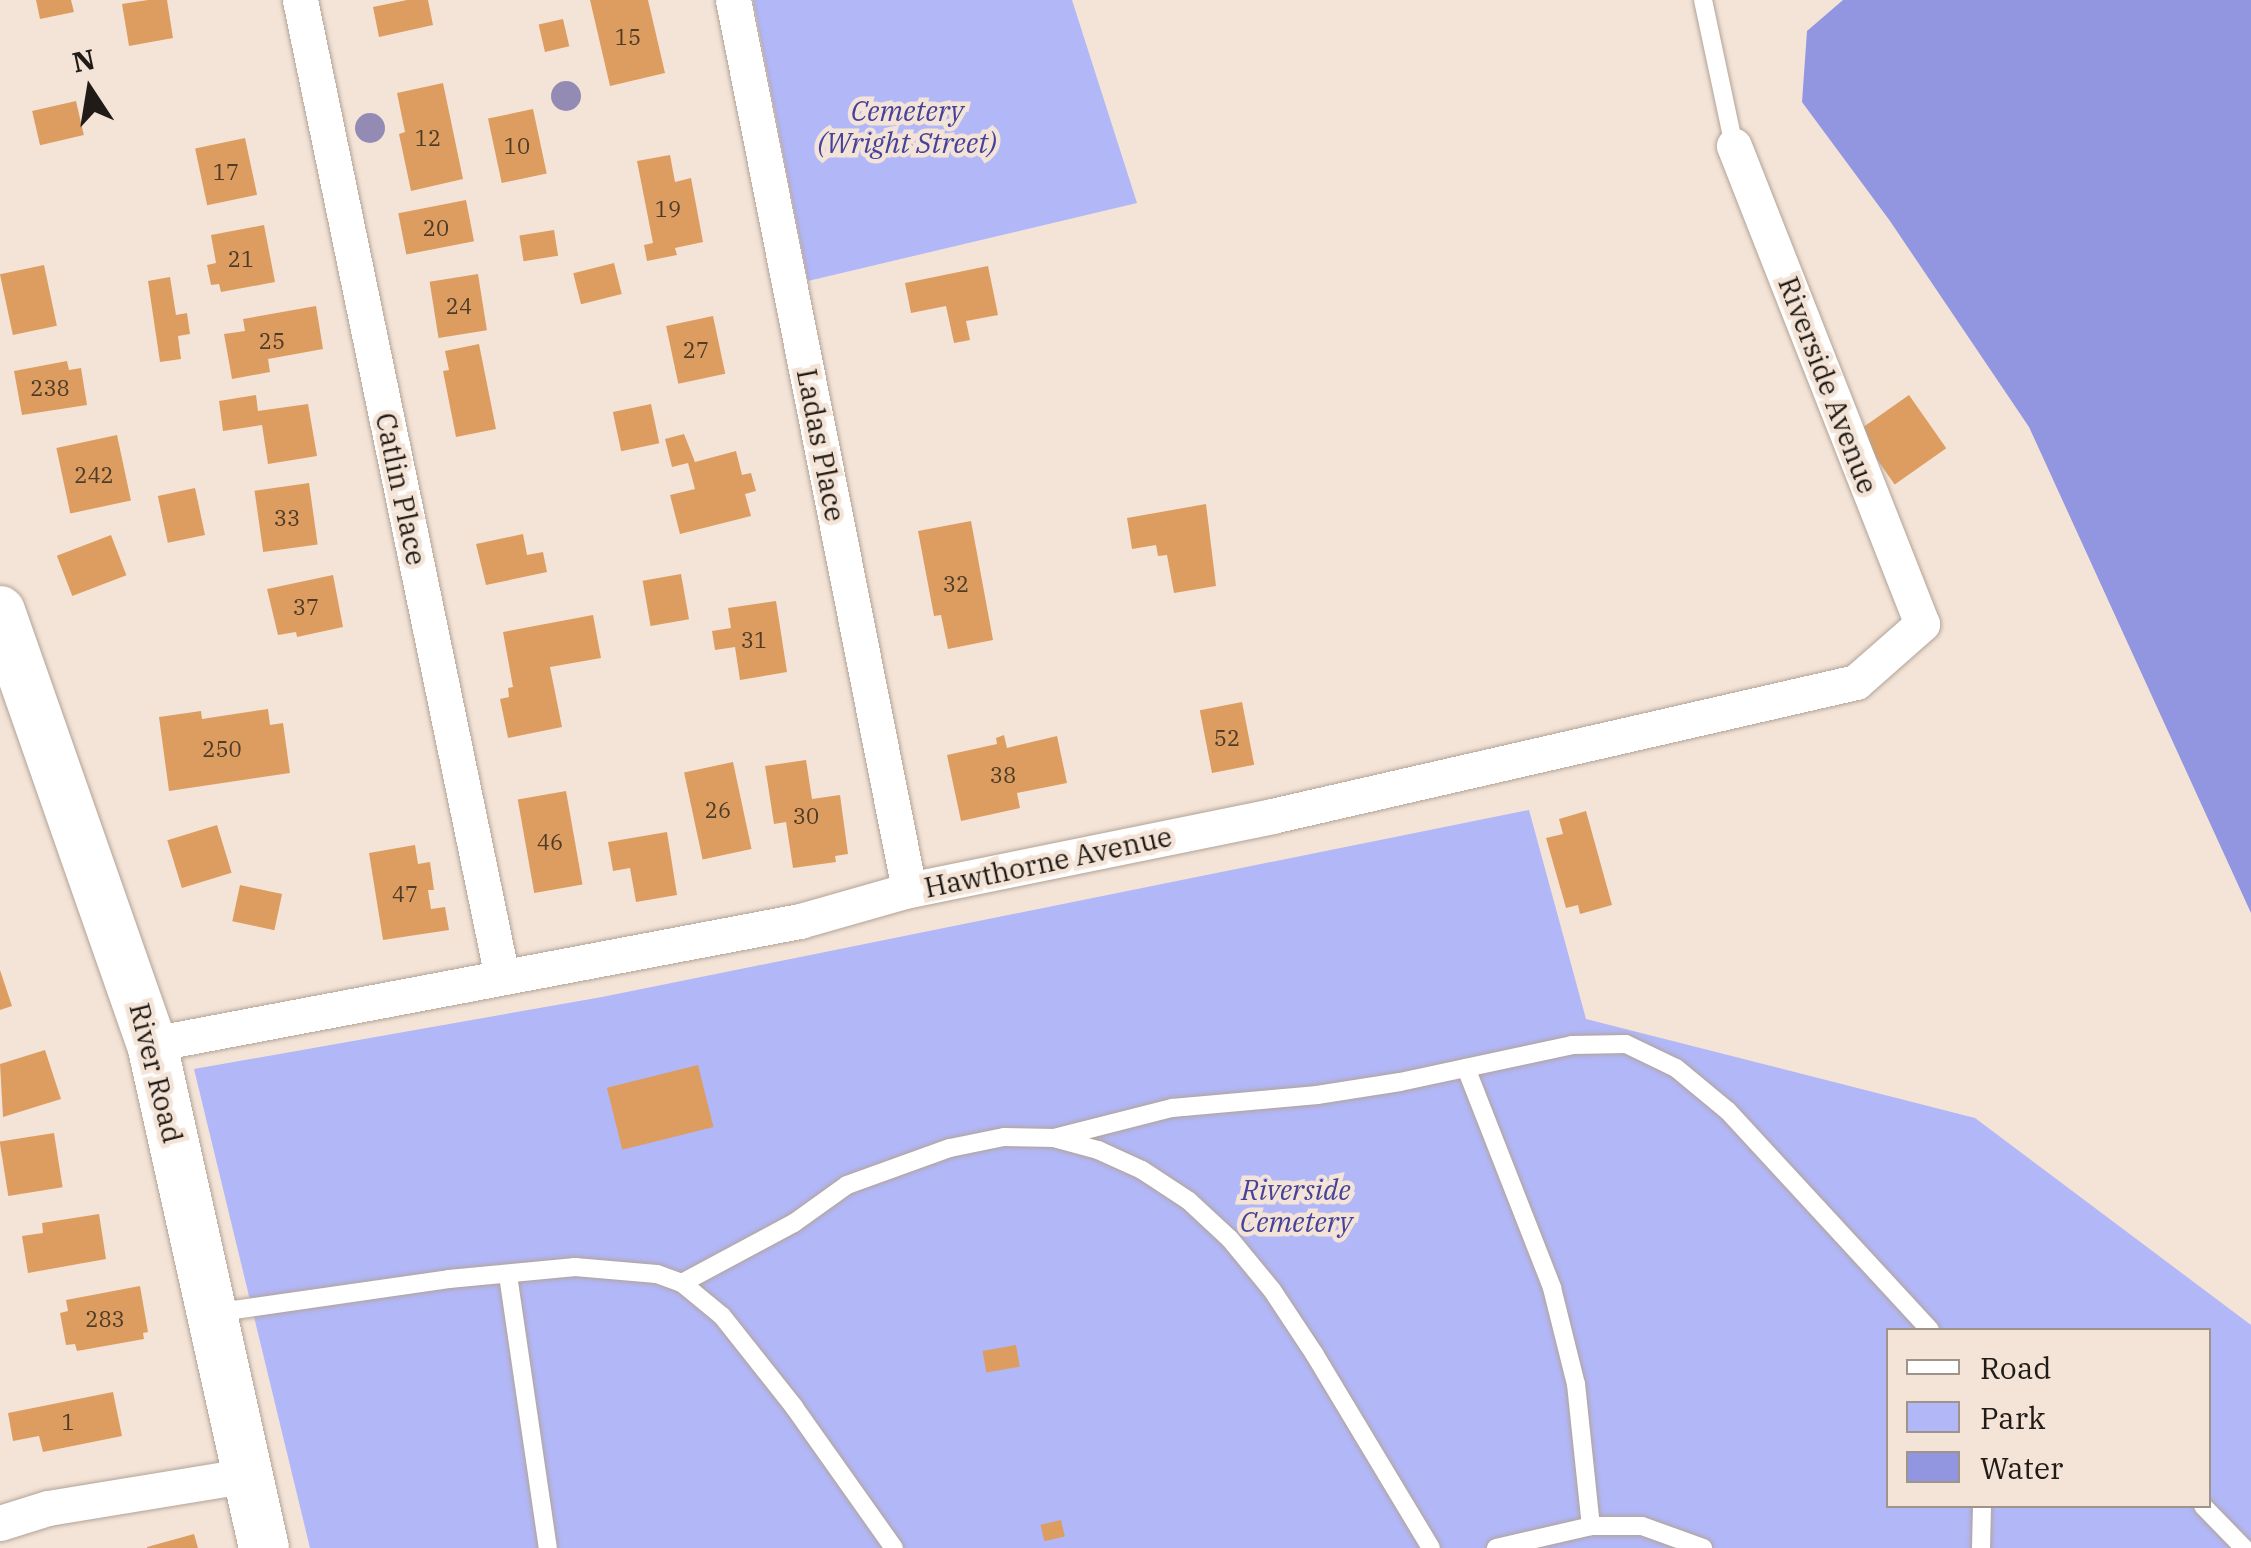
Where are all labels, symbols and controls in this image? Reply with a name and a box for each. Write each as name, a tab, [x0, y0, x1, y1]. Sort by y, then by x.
house number: 15	[615, 24, 641, 50]
north arrow	[40, 40, 140, 140]
text: N	[69, 40, 98, 81]
park label: Cemetery (Wright Street)	[817, 94, 997, 160]
house number: 12	[415, 125, 441, 151]
house number: 10	[504, 133, 530, 159]
house number: 17	[213, 159, 239, 185]
house number: 19	[655, 196, 681, 222]
house number: 20	[423, 215, 449, 241]
house number: 21	[228, 246, 254, 272]
street label: Riverside Avenue	[1771, 272, 1885, 498]
house number: 24	[446, 293, 472, 319]
house number: 25	[259, 328, 285, 354]
house number: 27	[683, 337, 709, 363]
street label: Ladas Place	[790, 366, 852, 524]
house number: 238	[30, 375, 70, 401]
street label: Catlin Place	[368, 410, 434, 568]
house number: 242	[74, 462, 114, 488]
house number: 33	[274, 505, 300, 531]
house number: 32	[943, 571, 969, 597]
house number: 37	[293, 594, 319, 620]
house number: 31	[741, 627, 767, 653]
house number: 52	[1214, 725, 1240, 751]
house number: 250	[202, 736, 242, 762]
house number: 38	[990, 762, 1016, 788]
house number: 26	[705, 797, 731, 823]
house number: 30	[793, 803, 819, 829]
street label: Hawthorne Avenue	[921, 819, 1175, 905]
house number: 46	[537, 829, 563, 855]
house number: 47	[392, 881, 418, 907]
street label: River Road	[122, 1000, 190, 1146]
park label: Riverside Cemetery	[1240, 1173, 1352, 1239]
house number: 283	[85, 1306, 125, 1332]
legend	[1886, 1328, 2211, 1508]
text: Road	[1980, 1348, 2052, 1387]
text: Park	[1980, 1398, 2046, 1437]
house number: 1	[61, 1409, 75, 1435]
text: Water	[1980, 1448, 2063, 1487]

